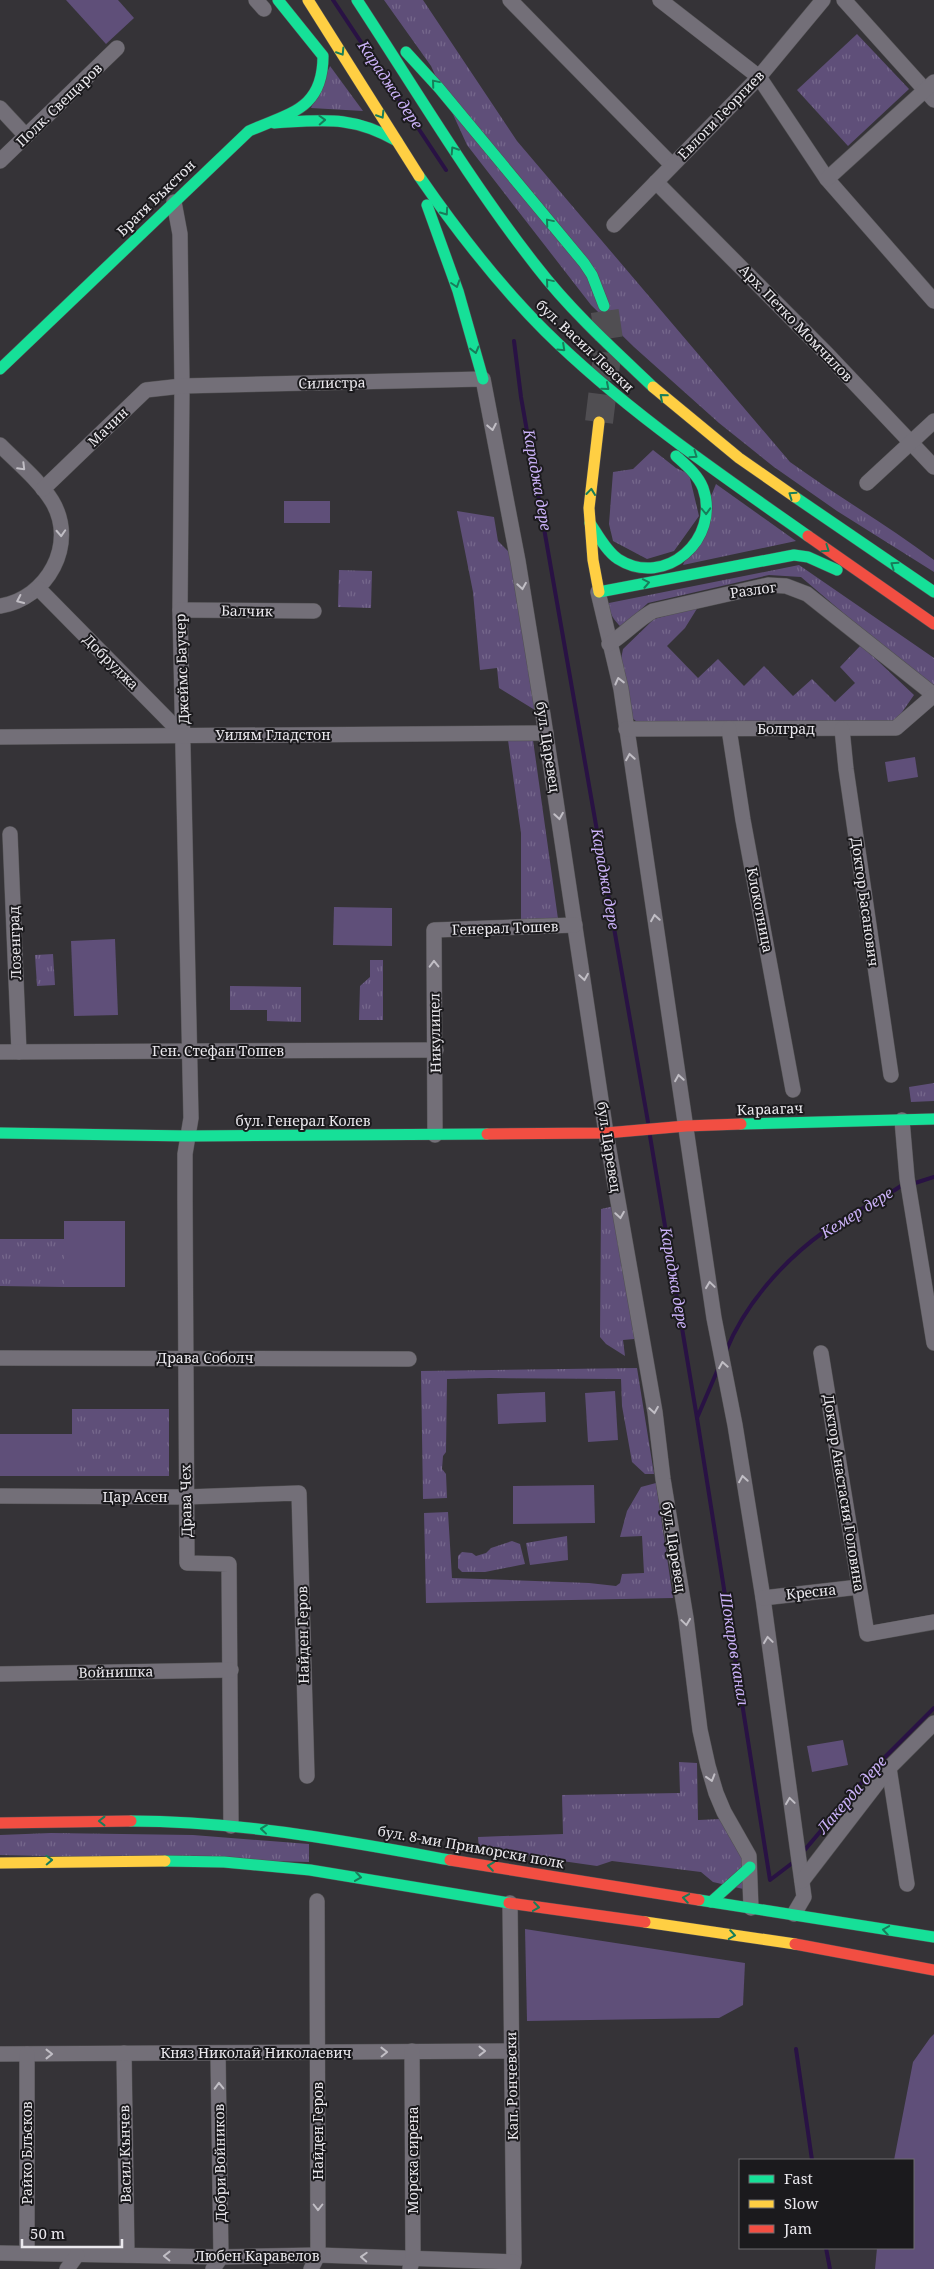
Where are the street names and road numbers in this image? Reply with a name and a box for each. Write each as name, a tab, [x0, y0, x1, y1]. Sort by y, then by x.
street label: Полк. Свещаров	[11, 58, 106, 151]
street label: Евлоги Георгиев	[673, 66, 768, 163]
street label: Братя Бъкстон	[112, 155, 199, 240]
street label: Арх. Петко Момчилов	[735, 260, 857, 385]
street label: бул. Васил Левски	[532, 295, 639, 396]
street label: Силистра	[298, 372, 366, 393]
street label: Мачин	[83, 403, 132, 451]
street label: Разлог	[729, 577, 778, 602]
street label: Балчик	[221, 601, 274, 620]
street label: Джеймс Баучер	[170, 613, 193, 725]
street label: Добруджа	[79, 630, 143, 694]
street label: бул. Царевец	[532, 700, 565, 794]
street label: Болград	[757, 719, 815, 738]
street label: Уилям Гладстон	[215, 725, 331, 744]
street label: Доктор Басанович	[847, 836, 884, 968]
street label: Клокотница	[743, 866, 778, 954]
street label: Лозенград	[4, 905, 25, 980]
street label: Генерал Тошев	[451, 916, 559, 939]
street label: Никулицел	[424, 992, 445, 1073]
street label: Ген. Стефан Тошев	[152, 1041, 284, 1060]
street label: Караагач	[737, 1098, 804, 1119]
street label: бул. Царевец	[593, 1100, 626, 1194]
street label: бул. Генерал Колев	[236, 1111, 371, 1130]
street label: Драва Соболч	[157, 1348, 254, 1367]
street label: Доктор Анастасия Головина	[820, 1393, 869, 1593]
street label: Драва Чех	[175, 1464, 196, 1538]
street label: Цар Асен	[102, 1487, 168, 1506]
street label: бул. Царевец	[658, 1500, 691, 1594]
street label: Кресна	[785, 1579, 837, 1604]
street label: Найден Геров	[292, 1586, 313, 1684]
street label: Войнишка	[78, 1661, 154, 1682]
street label: бул. 8-ми Приморски полк	[376, 1821, 567, 1872]
street label: Кап. Рончевски	[501, 2031, 522, 2141]
street label: Княз Николай Николаевич	[160, 2043, 352, 2062]
street label: Найден Геров	[308, 2082, 327, 2180]
street label: Райко Блъсков	[17, 2101, 36, 2205]
street label: Добри Войников	[209, 2103, 230, 2222]
street label: Васил Кънчев	[114, 2105, 135, 2203]
street label: Морска сирена	[403, 2106, 422, 2214]
street label: Любен Каравелов	[195, 2246, 320, 2265]

